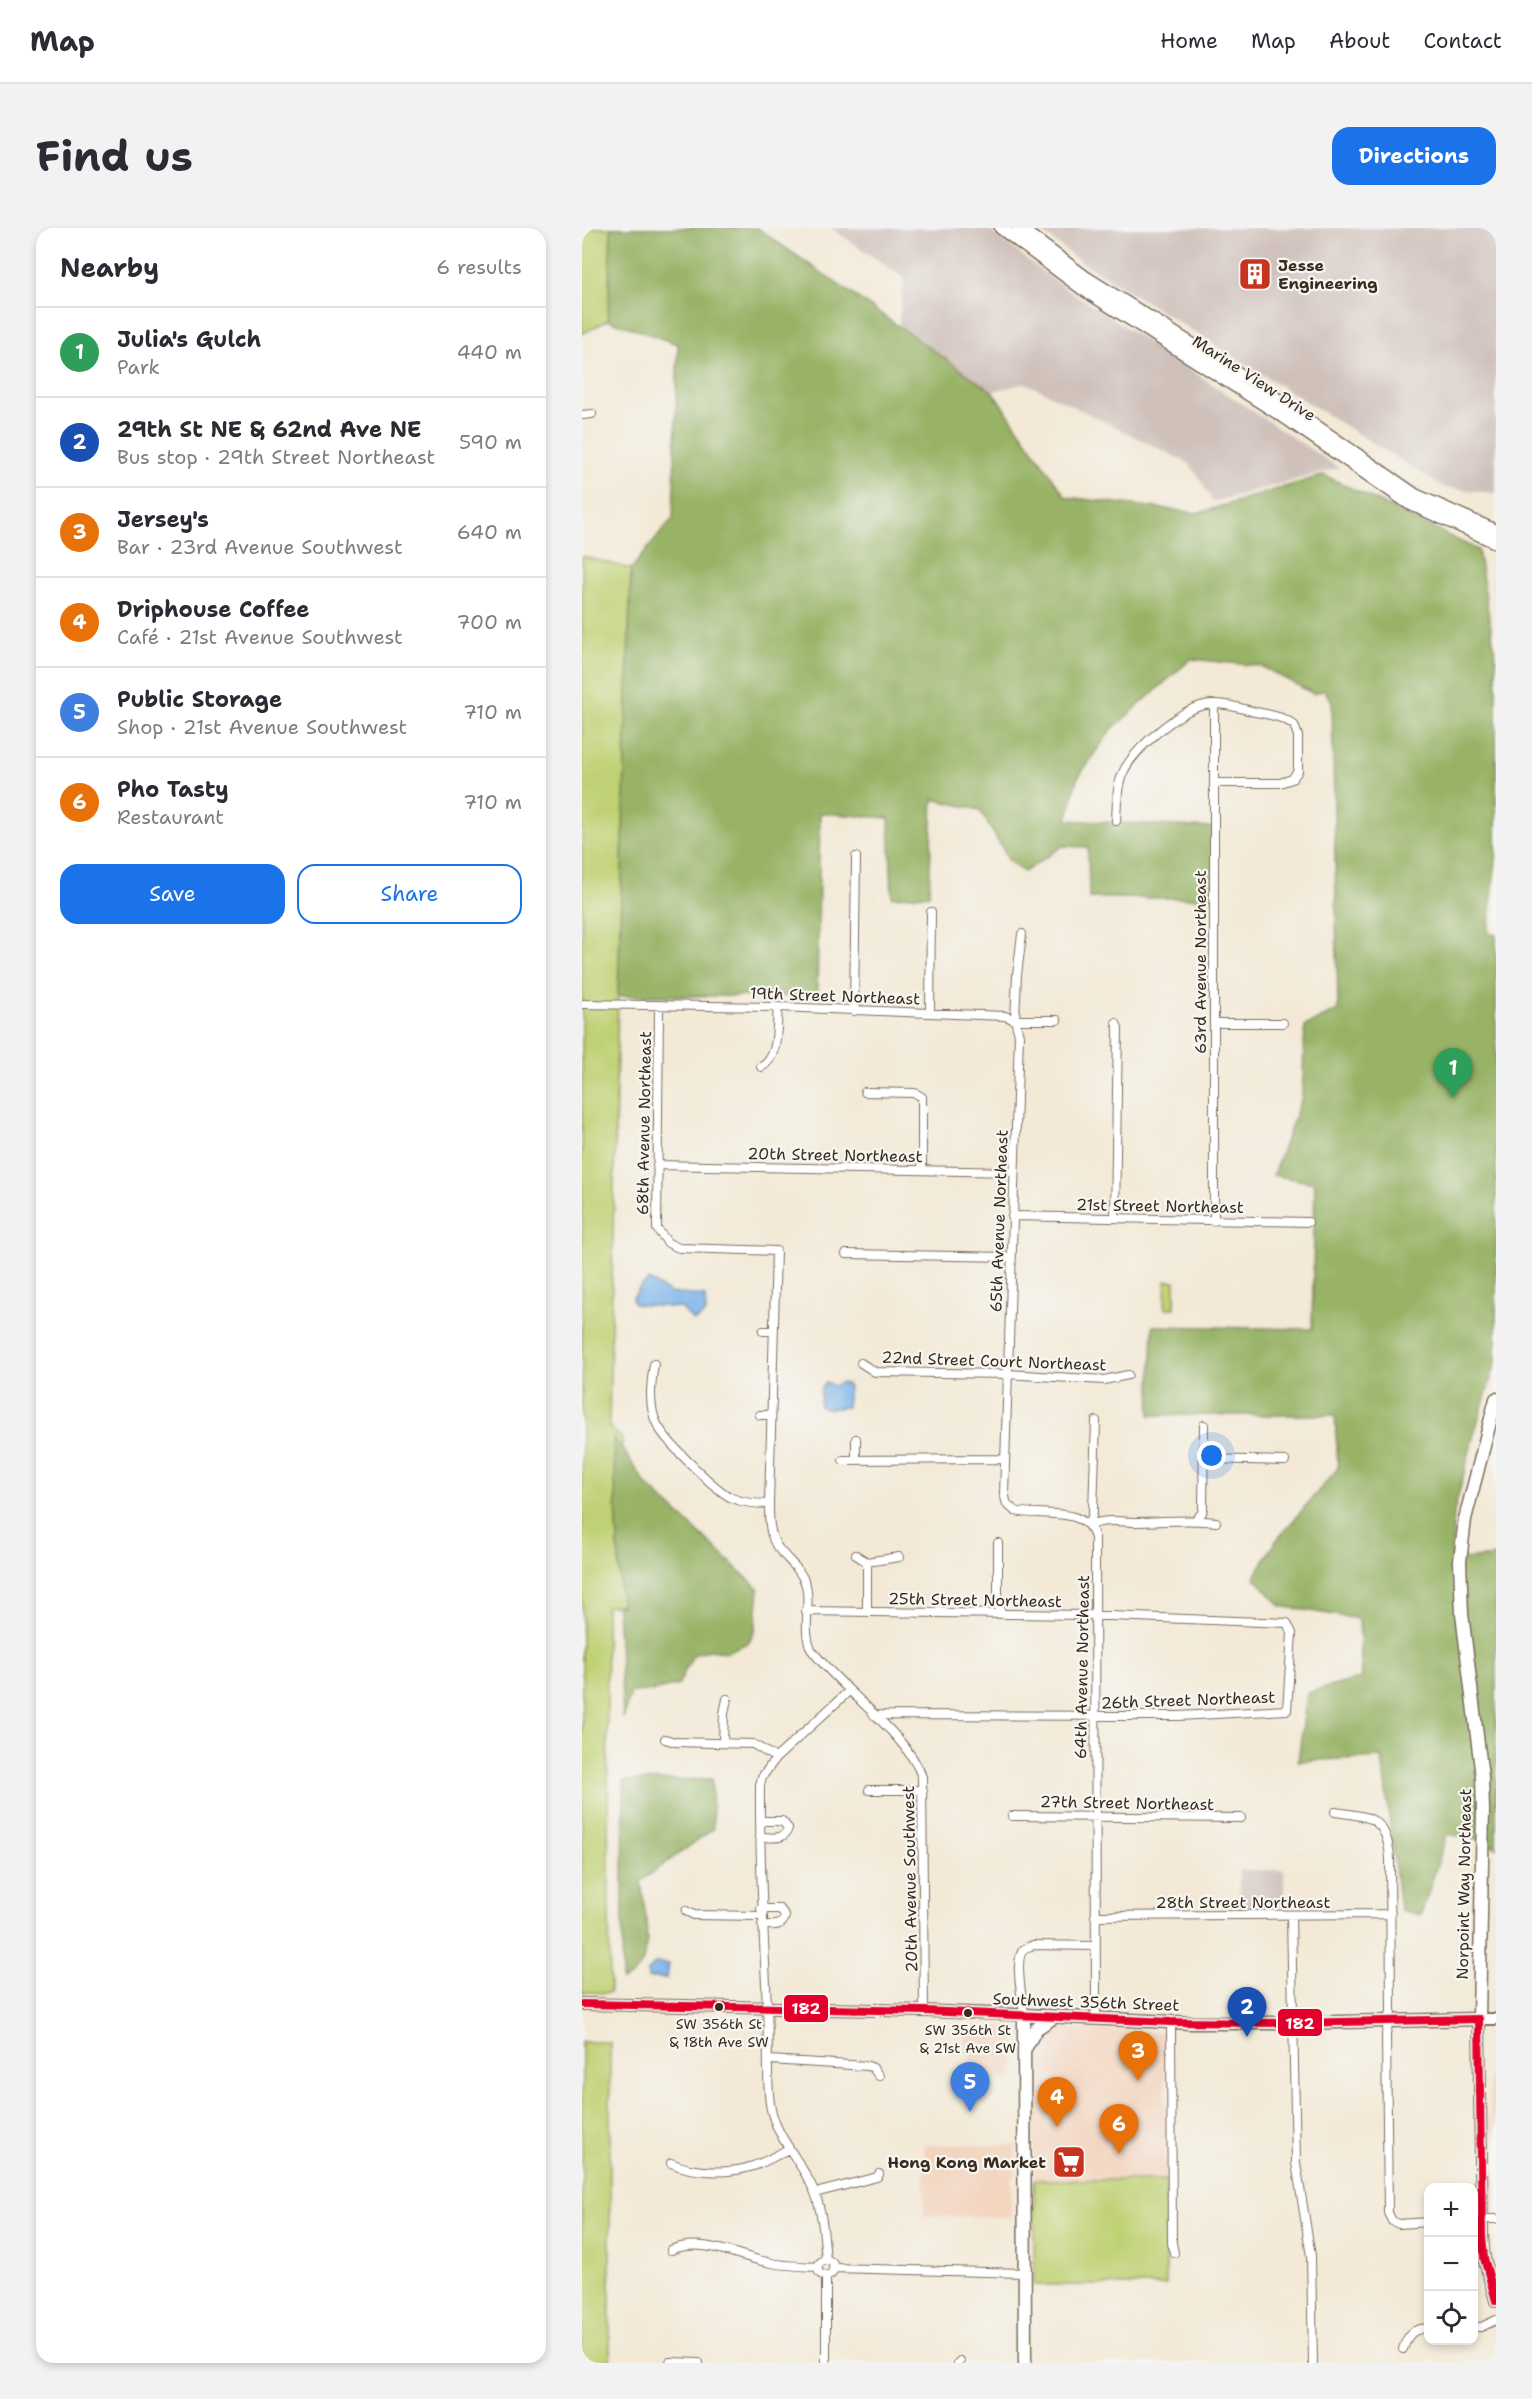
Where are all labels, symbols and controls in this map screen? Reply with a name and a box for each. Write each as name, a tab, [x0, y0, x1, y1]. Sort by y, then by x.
text: Map	[30, 22, 95, 60]
text: Home	[1160, 27, 1218, 55]
text: Map	[1251, 27, 1296, 55]
text: About	[1329, 27, 1390, 55]
text: Contact	[1423, 27, 1502, 55]
button: Directions	[1332, 127, 1496, 185]
text: Find us	[36, 128, 193, 184]
text: Nearby	[60, 250, 159, 285]
text: 6 results	[436, 254, 522, 280]
place label: Jesse Engineering	[1278, 255, 1378, 294]
building icon: Jesse Engineering	[1237, 256, 1273, 292]
text: Julia's Gulch	[117, 325, 261, 354]
street label: Marine View Drive	[1188, 330, 1320, 426]
text: 1	[75, 339, 84, 365]
text: 440 m	[457, 339, 522, 365]
text: Park	[117, 354, 160, 380]
text: 29th St NE & 62nd Ave NE	[117, 415, 421, 444]
text: 2	[73, 429, 87, 455]
text: 590 m	[459, 429, 522, 455]
text: Bus stop · 29th Street Northeast	[117, 444, 435, 470]
text: Jersey's	[117, 505, 209, 534]
text: 3	[73, 519, 87, 545]
text: 640 m	[457, 519, 522, 545]
text: Bar · 23rd Avenue Southwest	[117, 534, 403, 560]
text: Driphouse Coffee	[117, 595, 310, 624]
text: 4	[73, 609, 87, 635]
text: 700 m	[457, 609, 522, 635]
text: Café · 21st Avenue Southwest	[117, 624, 403, 650]
text: Public Storage	[117, 685, 282, 714]
text: 5	[73, 699, 86, 725]
text: 710 m	[463, 699, 522, 725]
text: Shop · 21st Avenue Southwest	[117, 714, 407, 740]
text: Pho Tasty	[117, 775, 229, 804]
text: 6	[73, 789, 87, 815]
text: 710 m	[463, 789, 522, 815]
text: Restaurant	[117, 804, 224, 830]
button: Save	[60, 864, 285, 924]
button: Share	[297, 864, 522, 924]
street label: 63rd Avenue Northeast	[1190, 870, 1211, 1054]
street label: 19th Street Northeast	[750, 983, 920, 1009]
street label: 68th Avenue Northeast	[632, 1031, 656, 1215]
pin: 1	[1434, 1048, 1472, 1098]
street label: 65th Avenue Northeast	[985, 1129, 1013, 1313]
street label: 20th Street Northeast	[747, 1143, 923, 1167]
street label: 21st Street Northeast	[1076, 1194, 1244, 1218]
street label: 22nd Street Court Northeast	[881, 1347, 1107, 1375]
your location	[1197, 1441, 1226, 1470]
street label: 64th Avenue Northeast	[1070, 1575, 1094, 1759]
street label: 25th Street Northeast	[888, 1588, 1062, 1612]
street label: 26th Street Northeast	[1100, 1686, 1276, 1714]
street label: 20th Avenue Southwest	[898, 1785, 922, 1973]
street label: Norpoint Way Northeast	[1452, 1788, 1476, 1980]
street label: 27th Street Northeast	[1040, 1791, 1214, 1815]
street label: 28th Street Northeast	[1156, 1892, 1330, 1913]
street label: Southwest 356th Street	[992, 1988, 1180, 2016]
pin: 2	[1228, 1988, 1266, 2037]
line badge: 182	[783, 1994, 829, 2023]
text: 182	[791, 1998, 821, 2019]
marker: SW 356th St & 18th Ave SW	[713, 2001, 725, 2013]
marker: SW 356th St & 21st Ave SW	[962, 2007, 974, 2019]
line badge: 182	[1277, 2008, 1323, 2037]
text: 182	[1285, 2013, 1315, 2034]
place label: SW 356th St & 18th Ave SW	[669, 2015, 769, 2051]
place label: SW 356th St & 21st Ave SW	[920, 2021, 1016, 2057]
pin: 3	[1118, 2032, 1158, 2081]
pin: 5	[950, 2062, 990, 2112]
pin: 4	[1038, 2078, 1076, 2127]
pin: 6	[1100, 2104, 1138, 2154]
supermarket icon: Hong Kong Market	[1051, 2144, 1087, 2180]
place label: Hong Kong Market	[887, 2152, 1046, 2173]
map controls	[1424, 2183, 1478, 2345]
button: +	[1424, 2183, 1478, 2237]
button: −	[1424, 2237, 1478, 2291]
button: locate	[1424, 2291, 1478, 2345]

